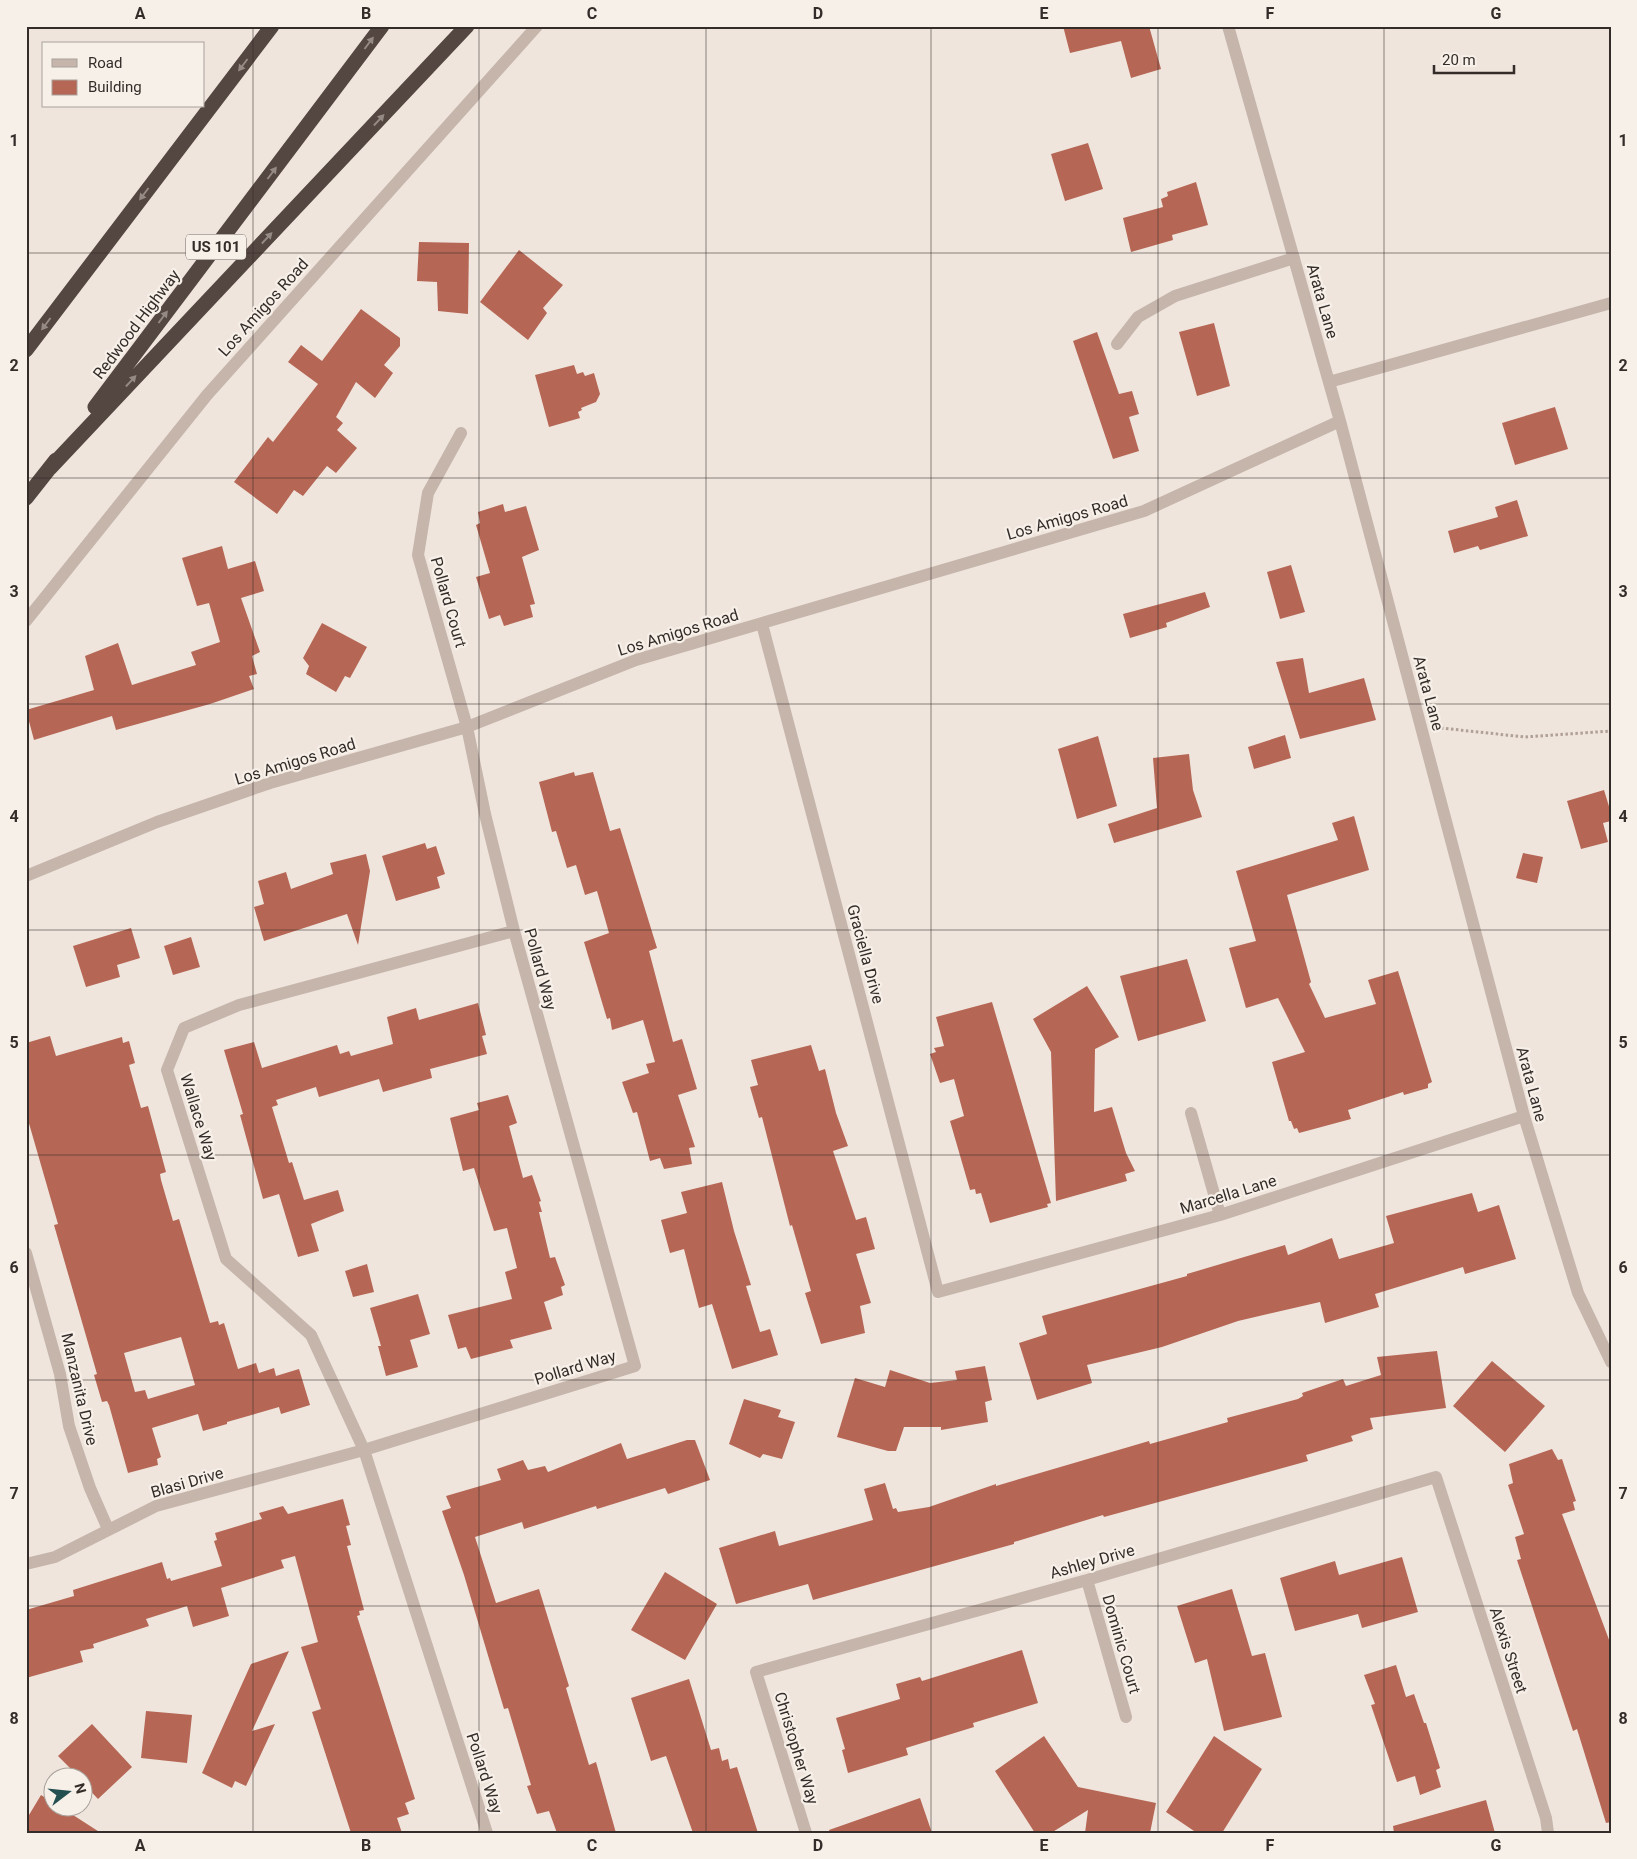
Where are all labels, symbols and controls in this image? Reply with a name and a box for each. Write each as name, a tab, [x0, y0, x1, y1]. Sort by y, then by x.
text: A	[135, 4, 146, 23]
text: B	[361, 4, 371, 23]
text: C	[587, 4, 597, 23]
text: D	[813, 4, 823, 23]
text: E	[1040, 4, 1049, 23]
text: F	[1266, 4, 1275, 23]
text: G	[1491, 4, 1502, 23]
one-way arrow	[364, 37, 375, 50]
legend	[42, 42, 205, 108]
scale bar	[1434, 42, 1514, 74]
text: 20 m	[1442, 51, 1476, 69]
text: Road	[88, 54, 122, 72]
one-way arrow	[237, 58, 248, 71]
text: Building	[88, 78, 142, 96]
one-way arrow	[373, 114, 385, 126]
text: 1	[9, 131, 19, 150]
text: 1	[1618, 131, 1628, 150]
one-way arrow	[266, 167, 277, 180]
one-way arrow	[139, 187, 150, 200]
one-way arrow	[261, 232, 273, 244]
road number: US 101	[186, 234, 246, 260]
street label: Los Amigos Road	[214, 254, 312, 360]
street label: Arata Lane	[1303, 262, 1342, 341]
street label: Redwood Highway	[89, 266, 184, 383]
one-way arrow	[158, 310, 168, 324]
one-way arrow	[41, 317, 51, 331]
text: 2	[9, 356, 19, 375]
text: 2	[1618, 356, 1628, 375]
one-way arrow	[125, 376, 137, 388]
street label: Los Amigos Road	[1004, 491, 1130, 544]
street label: Pollard Court	[427, 555, 471, 650]
text: 3	[9, 582, 19, 601]
text: 3	[1618, 582, 1628, 601]
street label: Los Amigos Road	[615, 605, 741, 660]
street label: Arata Lane	[1409, 654, 1448, 733]
street label: Los Amigos Road	[232, 734, 358, 789]
text: 4	[9, 807, 19, 826]
text: 4	[1618, 807, 1628, 826]
street label: Graciella Drive	[843, 902, 888, 1006]
street label: Pollard Way	[520, 926, 561, 1013]
text: 5	[9, 1033, 19, 1052]
text: 5	[1618, 1033, 1628, 1052]
street label: Arata Lane	[1512, 1045, 1551, 1124]
street label: Wallace Way	[176, 1071, 221, 1163]
street label: Marcella Lane	[1178, 1171, 1279, 1218]
text: 6	[9, 1258, 19, 1277]
text: 6	[1618, 1258, 1628, 1277]
street label: Manzanita Drive	[57, 1331, 102, 1447]
street label: Pollard Way	[532, 1346, 618, 1389]
street label: Blasi Drive	[149, 1463, 226, 1502]
text: 7	[9, 1484, 19, 1503]
text: 7	[1618, 1484, 1628, 1503]
street label: Ashley Drive	[1048, 1540, 1137, 1583]
street label: Dominic Court	[1098, 1592, 1145, 1696]
street label: Alexis Street	[1486, 1605, 1531, 1695]
street label: Christopher Way	[770, 1690, 823, 1807]
text: 8	[9, 1709, 19, 1728]
text: 8	[1618, 1709, 1628, 1728]
street label: Pollard Way	[463, 1730, 507, 1816]
north arrow	[42, 1766, 92, 1816]
text: N	[71, 1781, 90, 1795]
text: A	[135, 1836, 146, 1855]
text: B	[361, 1836, 371, 1855]
text: C	[587, 1836, 597, 1855]
text: D	[813, 1836, 823, 1855]
text: E	[1040, 1836, 1049, 1855]
text: F	[1266, 1836, 1275, 1855]
text: G	[1491, 1836, 1502, 1855]

